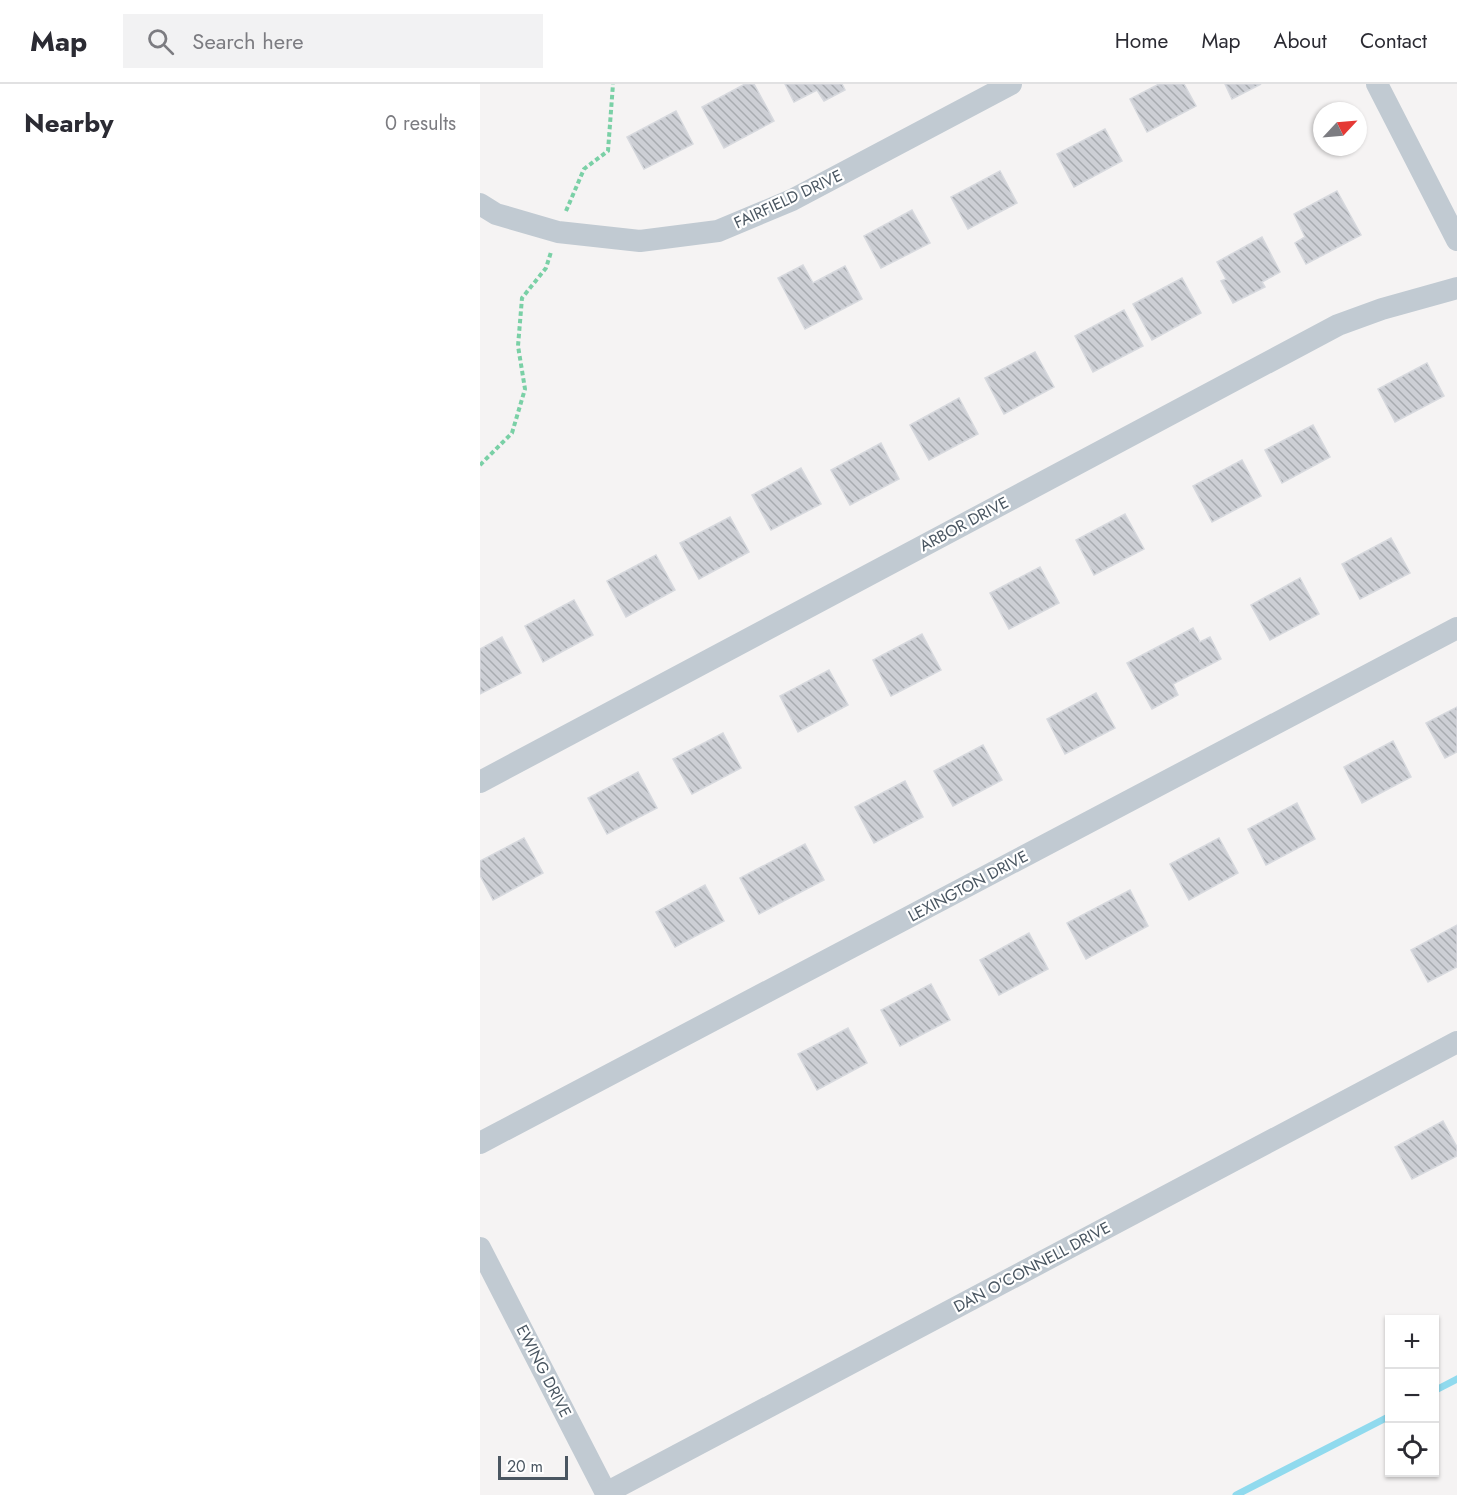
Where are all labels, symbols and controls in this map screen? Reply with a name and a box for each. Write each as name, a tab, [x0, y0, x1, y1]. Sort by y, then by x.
search box	[123, 14, 543, 68]
text: Map	[30, 21, 87, 62]
icon: search	[144, 25, 177, 58]
text: Search here	[192, 25, 304, 57]
text: Home	[1115, 26, 1168, 56]
text: Map	[1201, 26, 1241, 56]
text: About	[1274, 26, 1327, 56]
text: Contact	[1360, 26, 1427, 56]
north arrow	[1313, 102, 1367, 156]
text: Nearby	[24, 104, 113, 142]
text: 0 results	[385, 109, 456, 138]
street label: FAIRFIELD DRIVE	[730, 164, 846, 234]
street label: ARBOR DRIVE	[915, 491, 1013, 557]
street label: LEXINGTON DRIVE	[904, 845, 1032, 927]
street label: DAN O'CONNELL DRIVE	[950, 1216, 1114, 1318]
map controls	[1385, 1315, 1439, 1477]
button: +	[1385, 1315, 1439, 1369]
street label: EWING DRIVE	[511, 1321, 577, 1421]
button: −	[1385, 1369, 1439, 1423]
button: locate	[1385, 1423, 1439, 1477]
scale bar	[498, 1453, 568, 1480]
text: 20 m	[507, 1455, 543, 1478]

